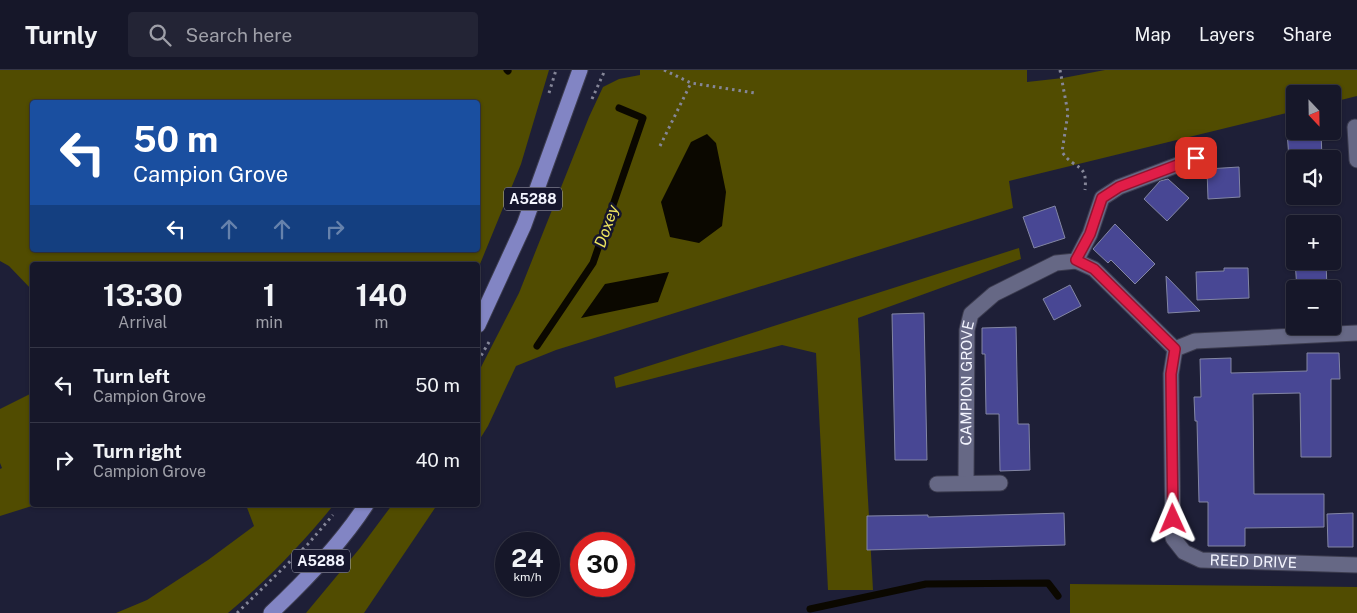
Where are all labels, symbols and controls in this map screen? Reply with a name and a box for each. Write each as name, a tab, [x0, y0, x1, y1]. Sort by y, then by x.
search box	[128, 12, 478, 57]
text: Turnly	[25, 21, 98, 49]
icon: search	[146, 21, 174, 49]
text: Search here	[186, 24, 292, 46]
text: Map	[1135, 24, 1171, 45]
text: Layers	[1199, 24, 1255, 45]
text: Share	[1283, 24, 1332, 45]
north arrow	[1286, 85, 1341, 140]
map controls	[1286, 85, 1341, 335]
text: 50 m	[133, 119, 218, 160]
icon: left	[50, 120, 115, 185]
pin	[1175, 137, 1217, 179]
icon: arrive	[1182, 144, 1210, 172]
button: sound	[1286, 150, 1341, 205]
text: Campion Grove	[133, 161, 288, 187]
road number: A5288	[504, 188, 562, 210]
water label: Doxey	[590, 202, 623, 250]
icon: left	[162, 215, 190, 243]
icon: ahead	[215, 215, 243, 243]
icon: ahead	[268, 215, 296, 243]
icon: right	[321, 215, 349, 243]
button: +	[1286, 215, 1341, 270]
text: 13:30	[103, 277, 183, 313]
text: 1	[263, 277, 276, 313]
text: 140	[355, 277, 407, 313]
button: −	[1286, 280, 1341, 335]
text: Arrival	[118, 313, 167, 332]
text: min	[256, 313, 283, 332]
text: m	[374, 313, 388, 332]
street label: CAMPION GROVE	[957, 319, 977, 446]
text: Turn left	[93, 365, 170, 387]
icon: left	[50, 371, 78, 399]
text: 50 m	[415, 374, 460, 396]
text: Campion Grove	[93, 387, 206, 406]
text: Turn right	[93, 440, 182, 462]
icon: right	[50, 446, 78, 474]
text: 40 m	[415, 449, 460, 471]
text: Campion Grove	[93, 462, 206, 481]
position arrow	[1146, 492, 1198, 544]
speed limit sign: 30	[570, 532, 635, 597]
text: 24	[511, 543, 544, 573]
road number: A5288	[292, 550, 350, 572]
street label: REED DRIVE	[1209, 551, 1297, 571]
text: km/h	[513, 570, 542, 584]

